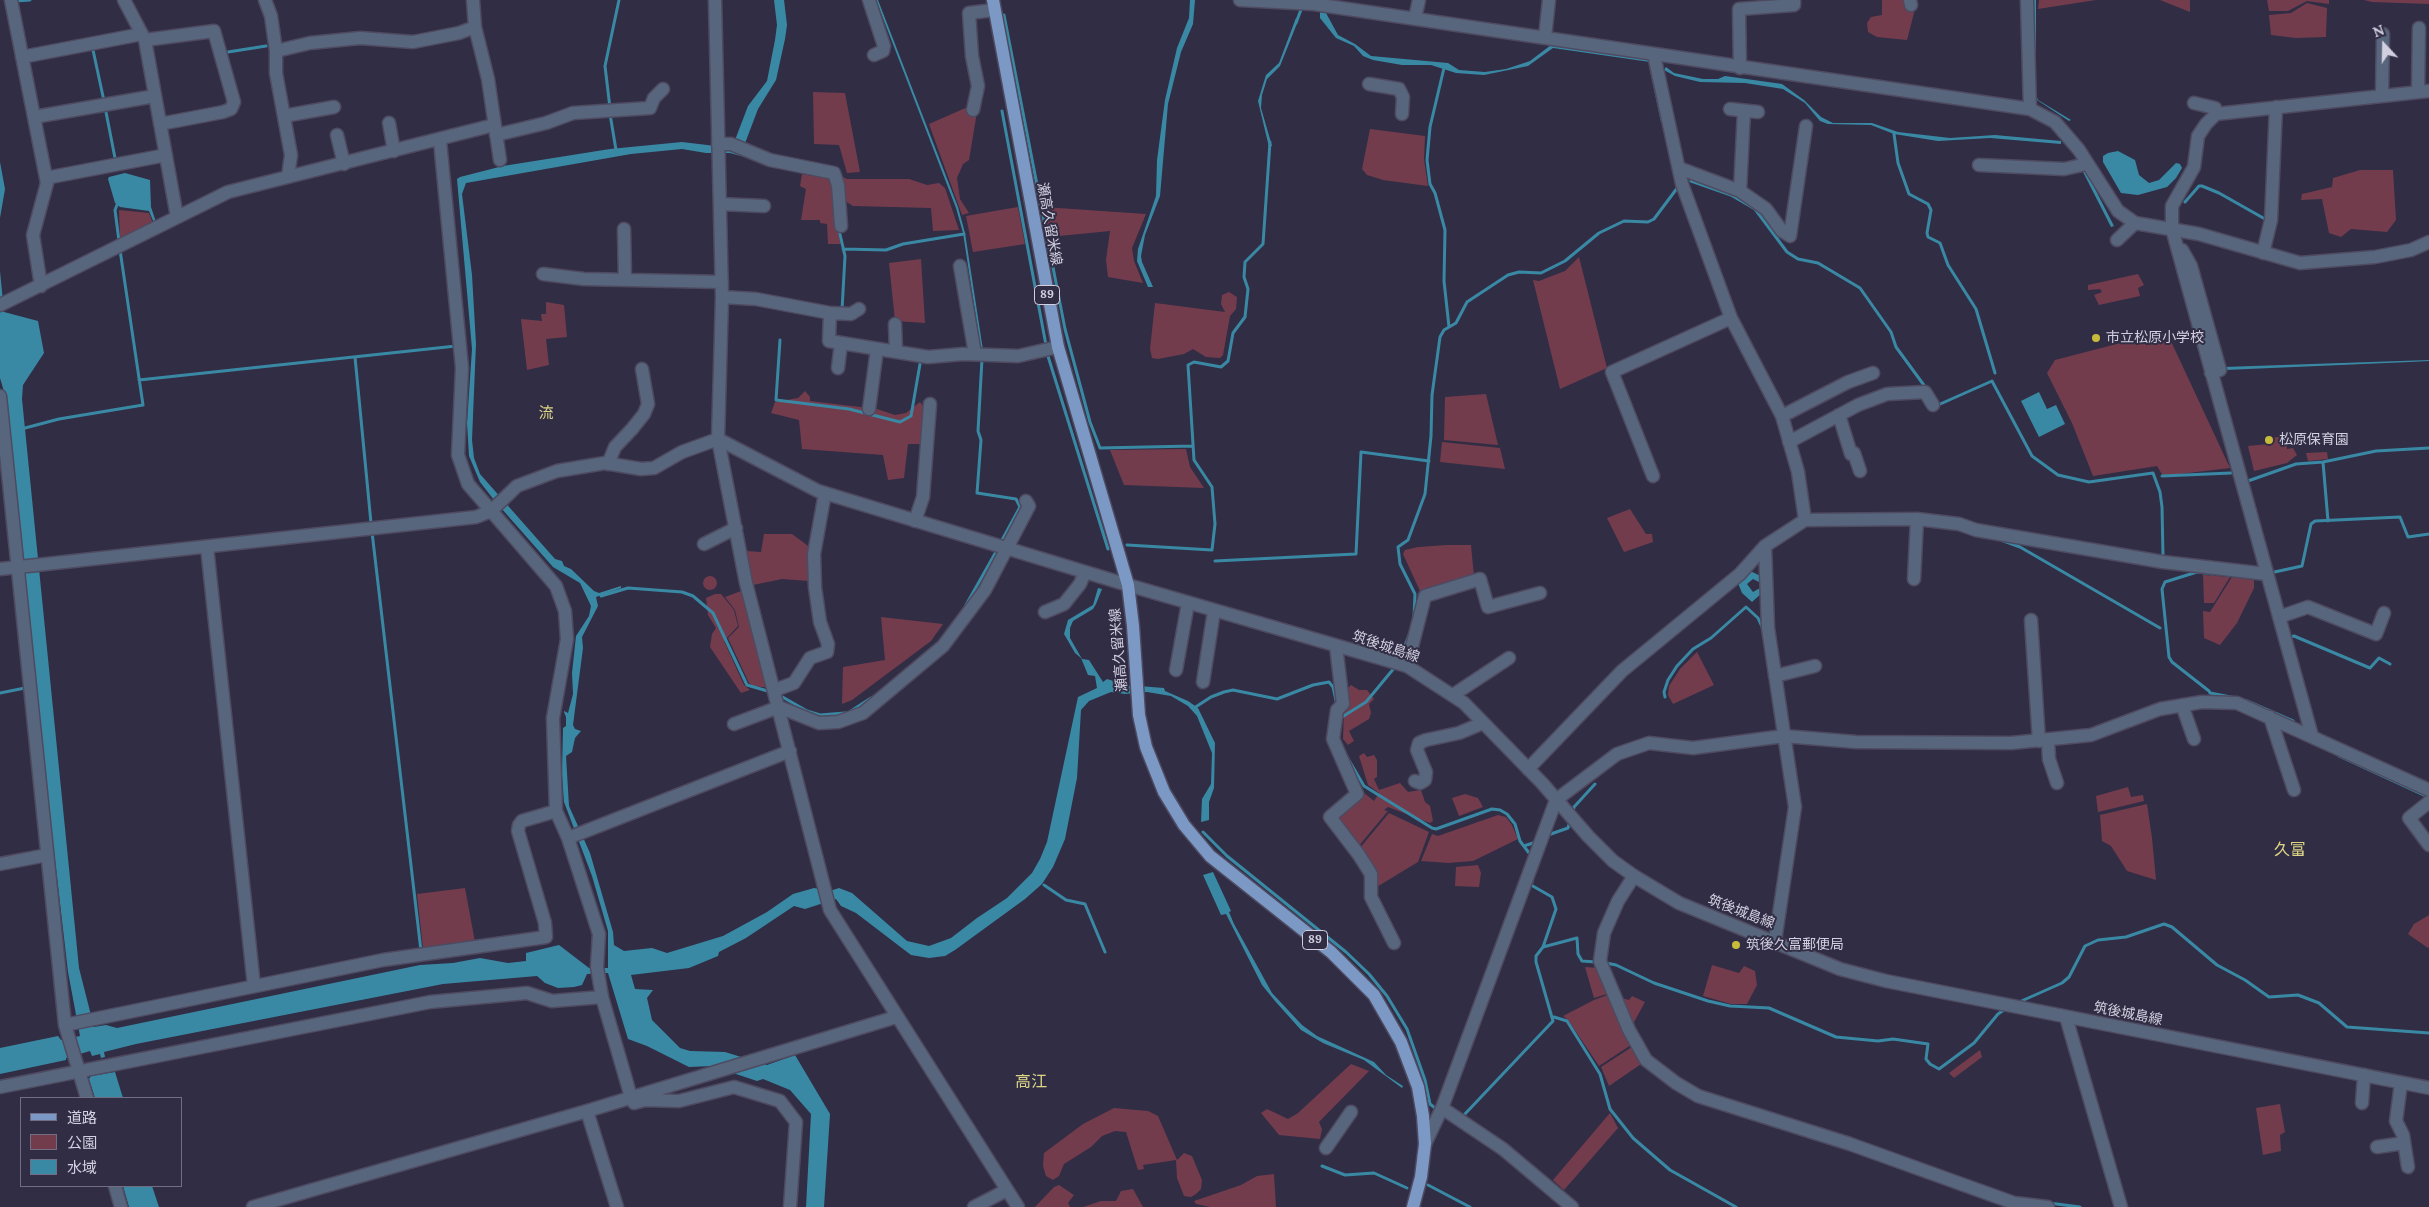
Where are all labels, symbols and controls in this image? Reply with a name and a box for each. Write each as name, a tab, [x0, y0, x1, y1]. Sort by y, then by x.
north arrow	[2359, 20, 2409, 70]
text: N	[2370, 21, 2387, 41]
street label: 瀬高久留米線	[1033, 181, 1065, 267]
road number: 89	[1034, 286, 1060, 304]
place label: 市立松原小学校	[2106, 330, 2204, 346]
marker: 市立松原小学校	[2090, 332, 2102, 344]
district label: 流	[539, 405, 553, 423]
place label: 松原保育園	[2279, 432, 2349, 448]
marker: 松原保育園	[2263, 434, 2275, 446]
street label: 瀬高久留米線	[1107, 607, 1131, 693]
street label: 筑後城島線	[1350, 628, 1422, 666]
district label: 久富	[2274, 840, 2306, 860]
street label: 筑後城島線	[1705, 892, 1777, 932]
road number: 89	[1302, 930, 1328, 950]
place label: 筑後久富郵便局	[1746, 937, 1844, 953]
marker: 筑後久富郵便局	[1730, 939, 1742, 951]
street label: 筑後城島線	[2092, 999, 2164, 1029]
district label: 高江	[1015, 1072, 1047, 1092]
legend	[20, 1097, 182, 1187]
text: 道路	[67, 1108, 97, 1127]
text: 公園	[67, 1133, 97, 1152]
text: 水域	[67, 1158, 97, 1177]

